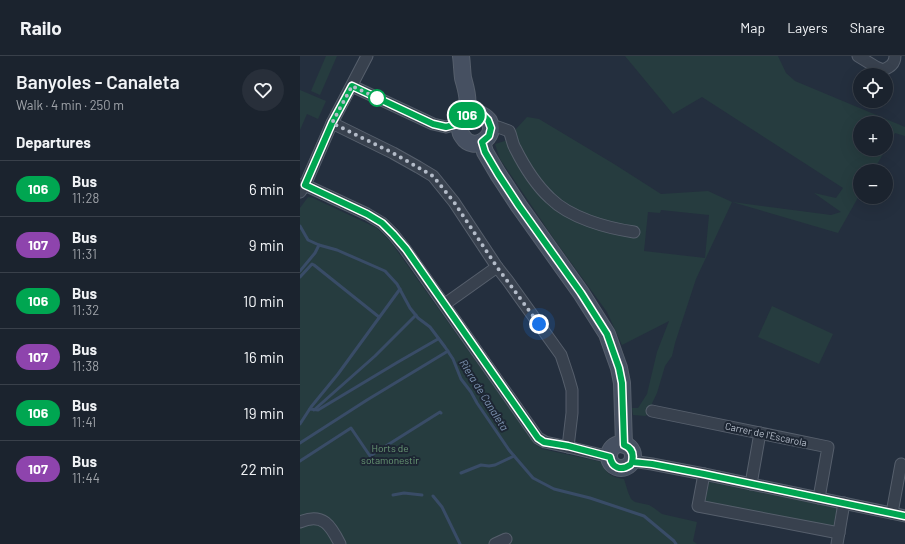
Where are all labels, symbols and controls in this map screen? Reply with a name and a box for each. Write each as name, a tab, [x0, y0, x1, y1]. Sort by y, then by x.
text: Railo	[20, 16, 62, 39]
text: Map	[740, 19, 765, 36]
text: Layers	[787, 19, 828, 36]
text: Share	[850, 19, 885, 36]
map controls	[853, 68, 893, 204]
button: locate	[853, 68, 893, 108]
button: heart	[242, 69, 284, 111]
text: Banyoles - Canaleta	[16, 70, 180, 93]
unlabelled marker	[368, 89, 386, 107]
text: Walk · 4 min · 250 m	[16, 97, 124, 113]
line badge: 106	[444, 102, 490, 128]
text: 106	[457, 106, 477, 123]
button: +	[853, 116, 893, 156]
text: Departures	[16, 133, 91, 151]
button: −	[853, 164, 893, 204]
text: Bus	[72, 172, 97, 190]
text: 106	[28, 180, 48, 197]
text: 6 min	[249, 180, 284, 198]
text: 11:28	[72, 190, 99, 206]
text: Bus	[72, 228, 97, 246]
text: 107	[28, 236, 48, 253]
text: 9 min	[249, 236, 284, 254]
text: 11:31	[72, 246, 97, 262]
text: Bus	[72, 284, 97, 302]
text: 106	[28, 292, 48, 309]
text: 10 min	[243, 292, 284, 310]
text: 11:32	[72, 302, 99, 318]
your location	[529, 314, 549, 334]
text: Bus	[72, 340, 97, 358]
text: 107	[28, 348, 48, 365]
text: 16 min	[244, 348, 284, 366]
water label: Riera de Canaleta	[457, 357, 512, 433]
text: 11:38	[72, 358, 99, 374]
text: Bus	[72, 396, 97, 414]
text: 106	[28, 404, 48, 421]
text: 19 min	[244, 404, 284, 422]
text: 11:41	[72, 414, 96, 430]
street label: Carrer de l'Escarola	[724, 419, 808, 449]
park label: Horts de sotamonestir	[361, 442, 419, 466]
text: Bus	[72, 452, 97, 470]
text: 107	[28, 460, 48, 477]
text: 22 min	[241, 460, 284, 478]
text: 11:44	[72, 470, 100, 486]

